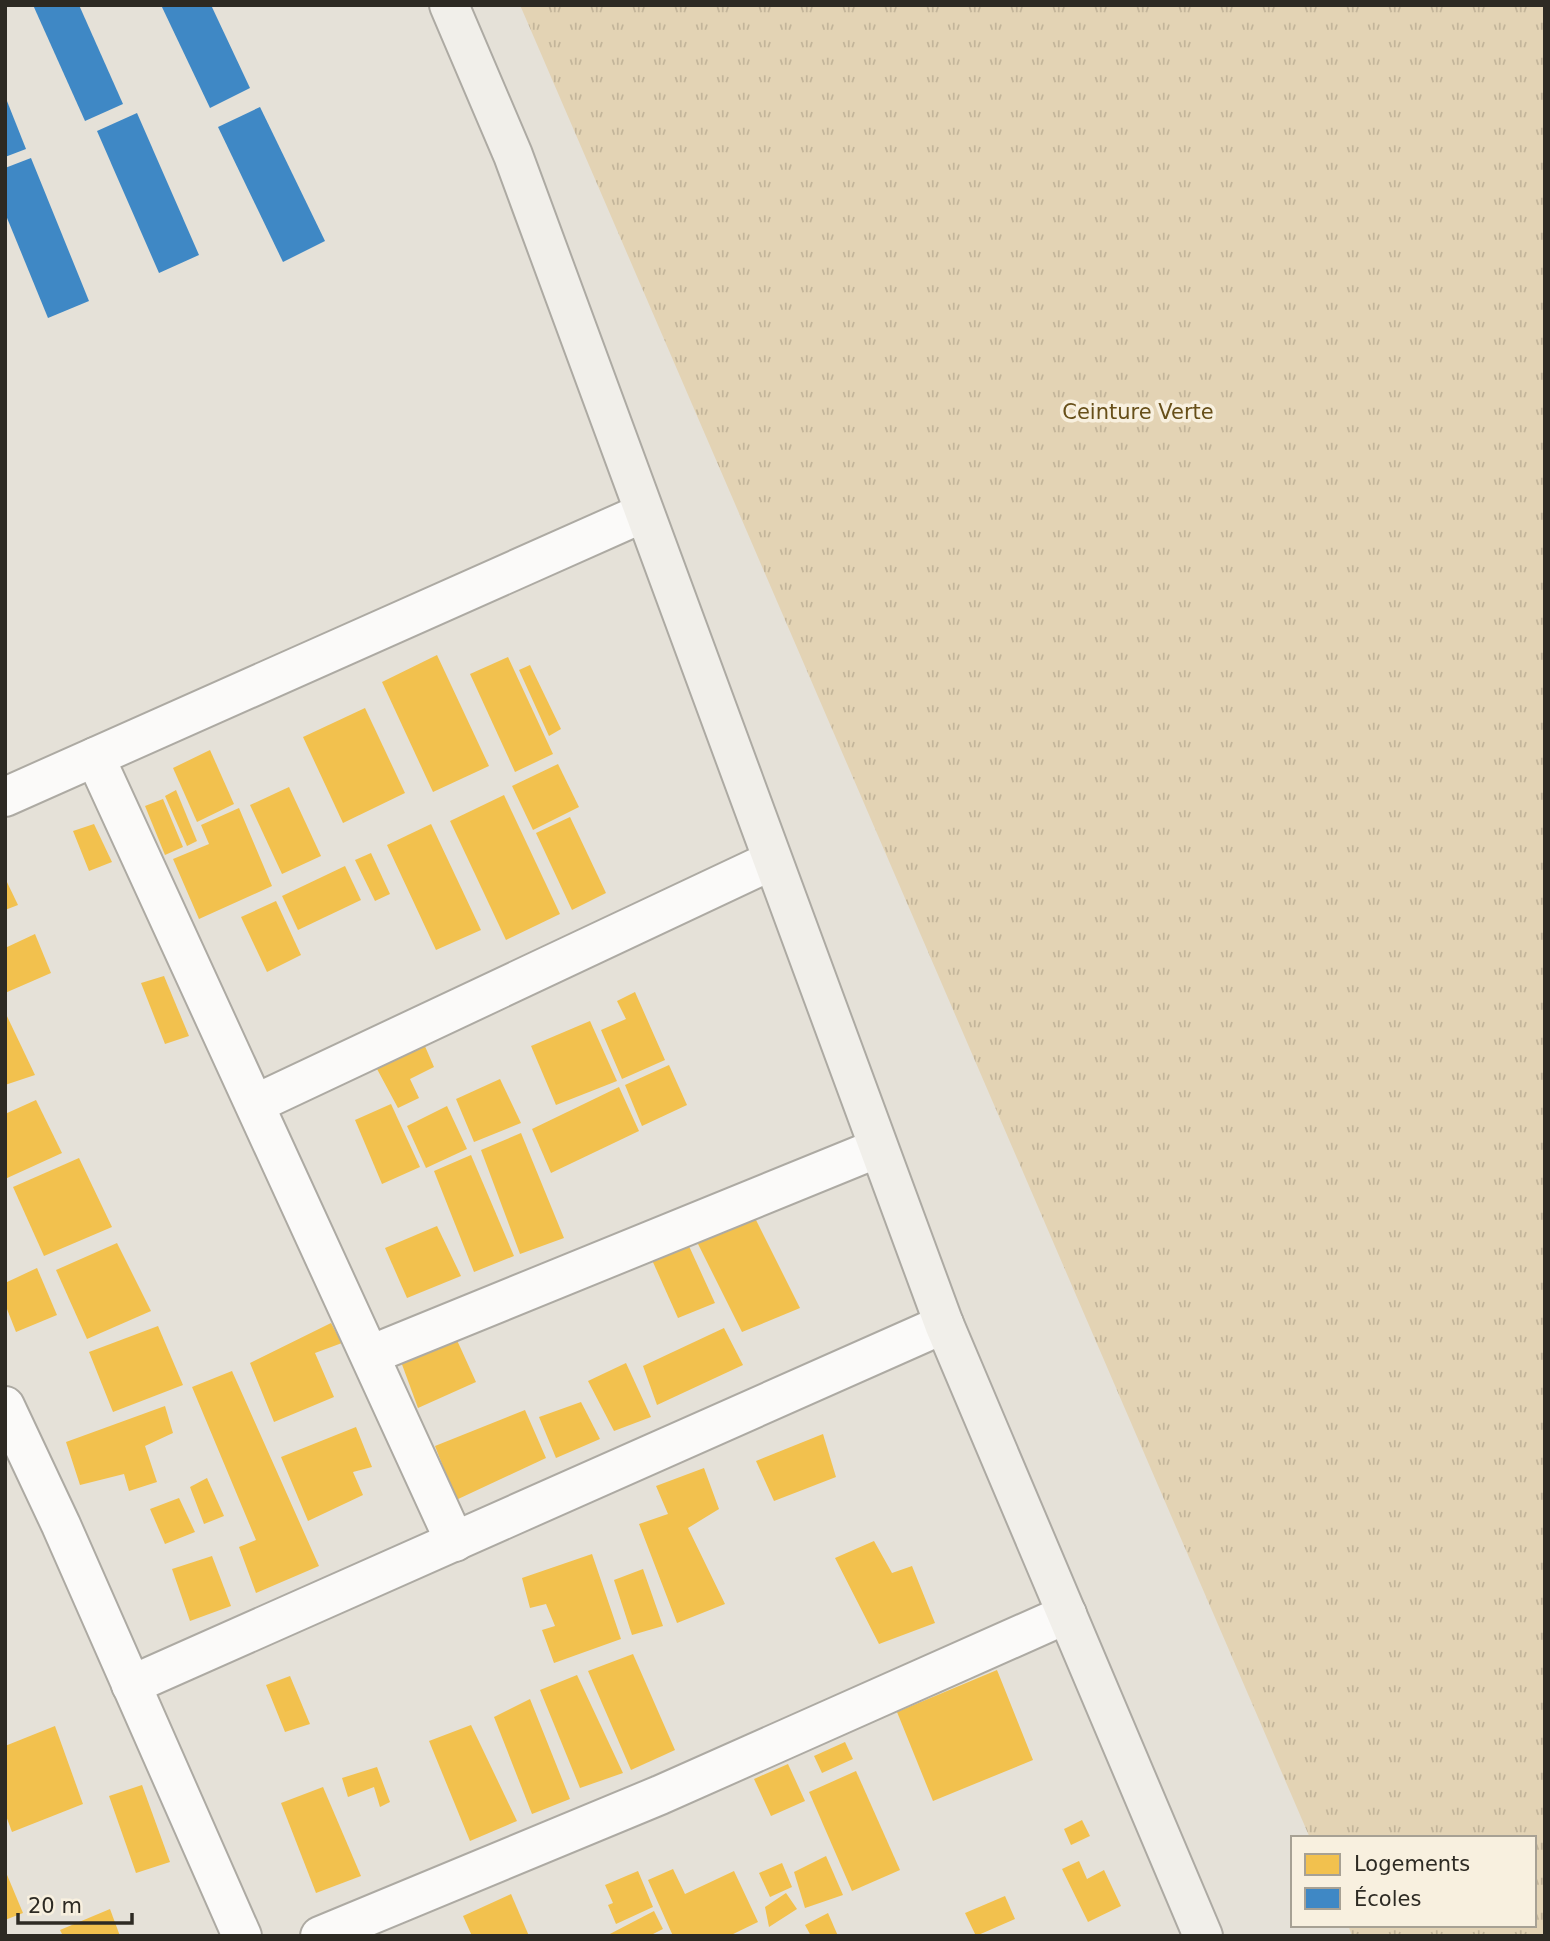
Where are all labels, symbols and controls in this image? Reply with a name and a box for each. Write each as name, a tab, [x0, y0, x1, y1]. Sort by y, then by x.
park label: Ceinture Verte	[1062, 400, 1214, 424]
legend	[1291, 1836, 1536, 1927]
text: Logements	[1354, 1852, 1470, 1876]
scale bar	[18, 1882, 131, 1926]
text: Écoles	[1354, 1886, 1421, 1911]
text: 20 m	[28, 1894, 82, 1918]

